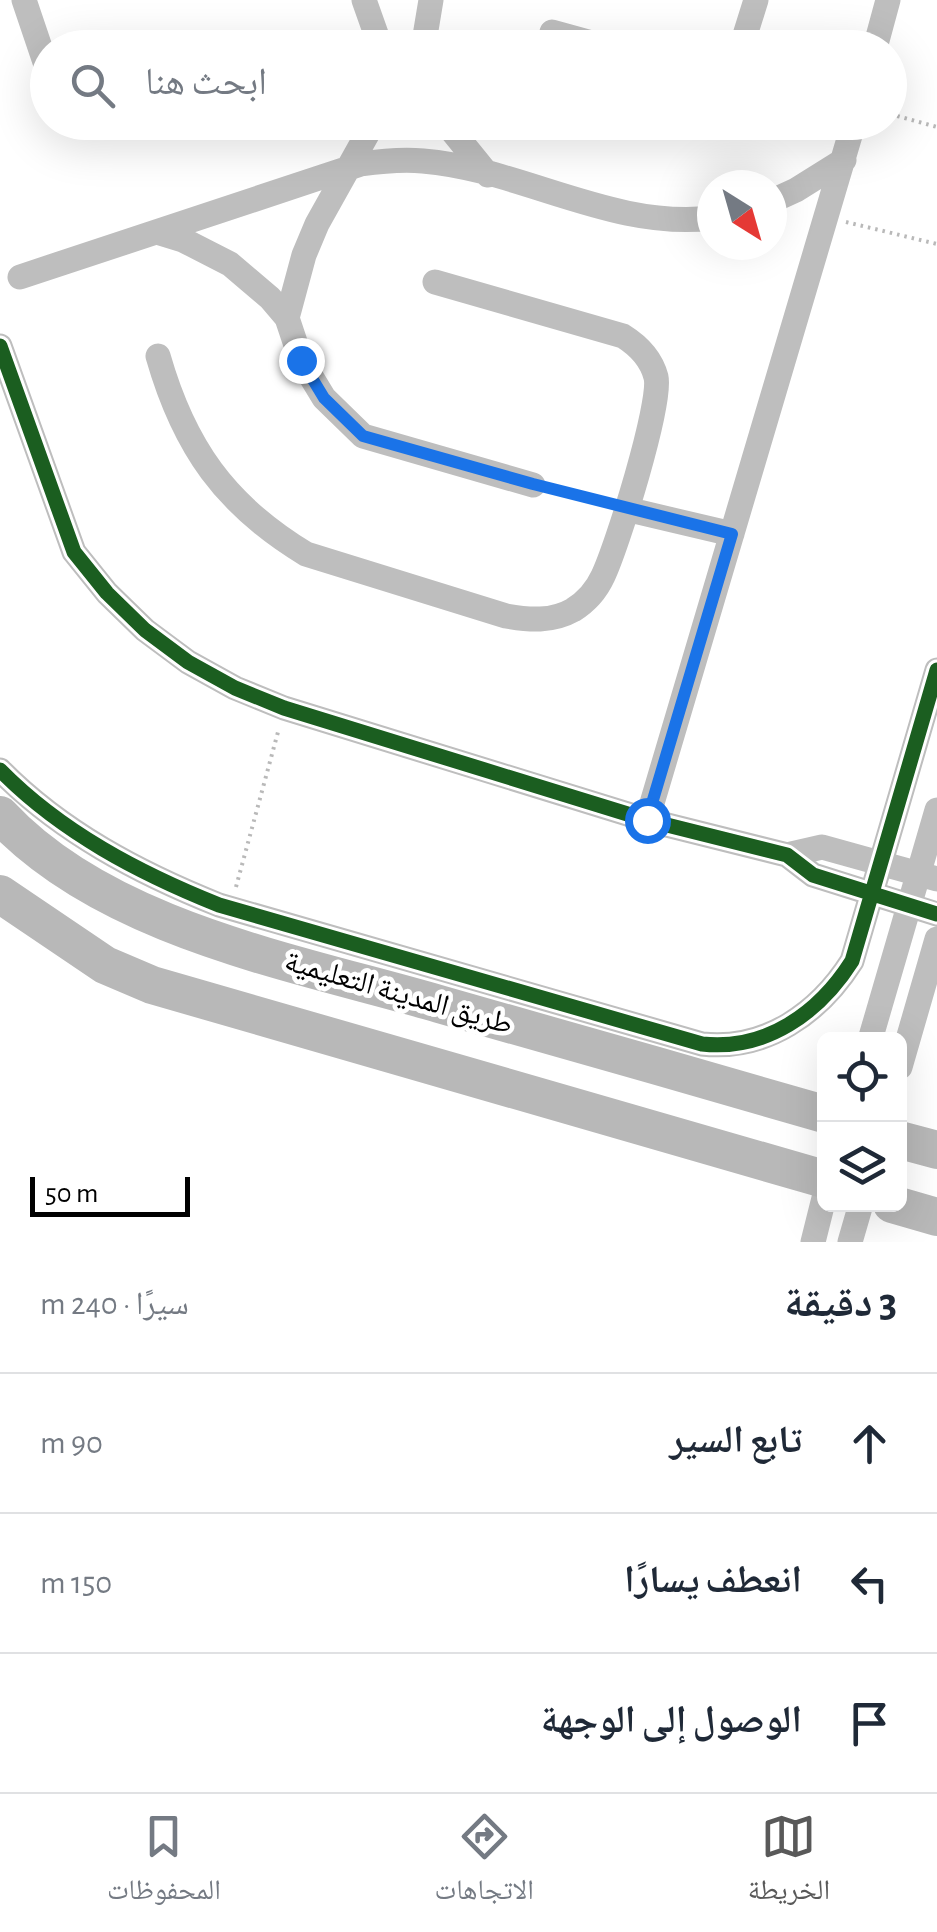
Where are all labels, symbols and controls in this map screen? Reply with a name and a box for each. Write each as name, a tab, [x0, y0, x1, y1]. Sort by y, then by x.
search box	[30, 30, 907, 140]
icon: search	[65, 58, 120, 113]
text: ابحث هنا	[145, 64, 267, 102]
north arrow	[697, 170, 787, 260]
route end	[279, 338, 325, 384]
route start	[625, 798, 671, 844]
street label: طريق المدينة التعليمية	[281, 946, 516, 1042]
map controls	[817, 1032, 907, 1212]
button: locate	[817, 1032, 907, 1122]
button: layers	[817, 1122, 907, 1212]
scale bar	[30, 1172, 190, 1216]
text: 50 m	[45, 1180, 99, 1208]
text: 3 دقيقة	[784, 1282, 897, 1324]
text: سيرًا · 240 m	[40, 1288, 189, 1320]
icon: ahead	[842, 1416, 897, 1471]
text: تابع السير	[669, 1422, 802, 1460]
text: 90 m	[40, 1427, 103, 1459]
icon: left	[842, 1556, 897, 1611]
text: انعطف يسارًا	[624, 1562, 802, 1600]
text: 150 m	[40, 1567, 112, 1599]
icon: arrive	[842, 1696, 897, 1751]
text: الوصول إلى الوجهة	[541, 1702, 802, 1740]
tab: المحفوظات	[107, 1809, 221, 1917]
tab: الاتجاهات	[435, 1809, 534, 1917]
tab: الخريطة	[748, 1809, 830, 1917]

